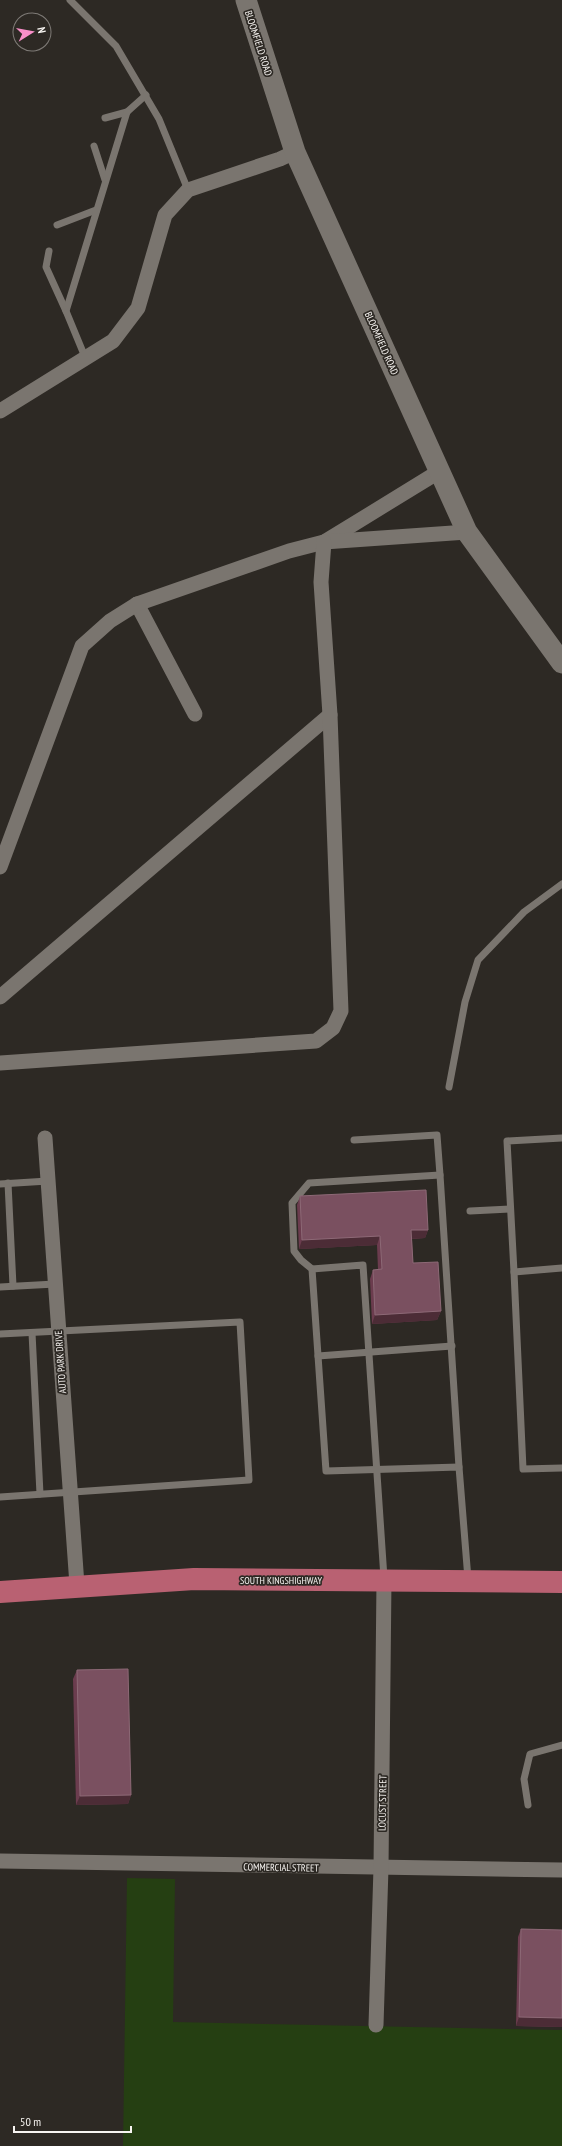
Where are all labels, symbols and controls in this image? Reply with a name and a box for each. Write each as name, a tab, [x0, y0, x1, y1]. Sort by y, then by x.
street label: BLOOMFIELD ROAD	[242, 9, 275, 77]
north arrow	[12, 12, 52, 52]
text: N	[34, 26, 49, 34]
street label: BLOOMFIELD ROAD	[362, 310, 401, 377]
street label: AUTO PARK DRIVE	[52, 1330, 69, 1394]
street label: SOUTH KINGSHIGHWAY	[240, 1574, 322, 1587]
street label: LOCUST STREET	[376, 1774, 389, 1831]
street label: COMMERCIAL STREET	[243, 1860, 319, 1875]
scale bar	[14, 2108, 131, 2134]
text: 50 m	[20, 2114, 41, 2129]

